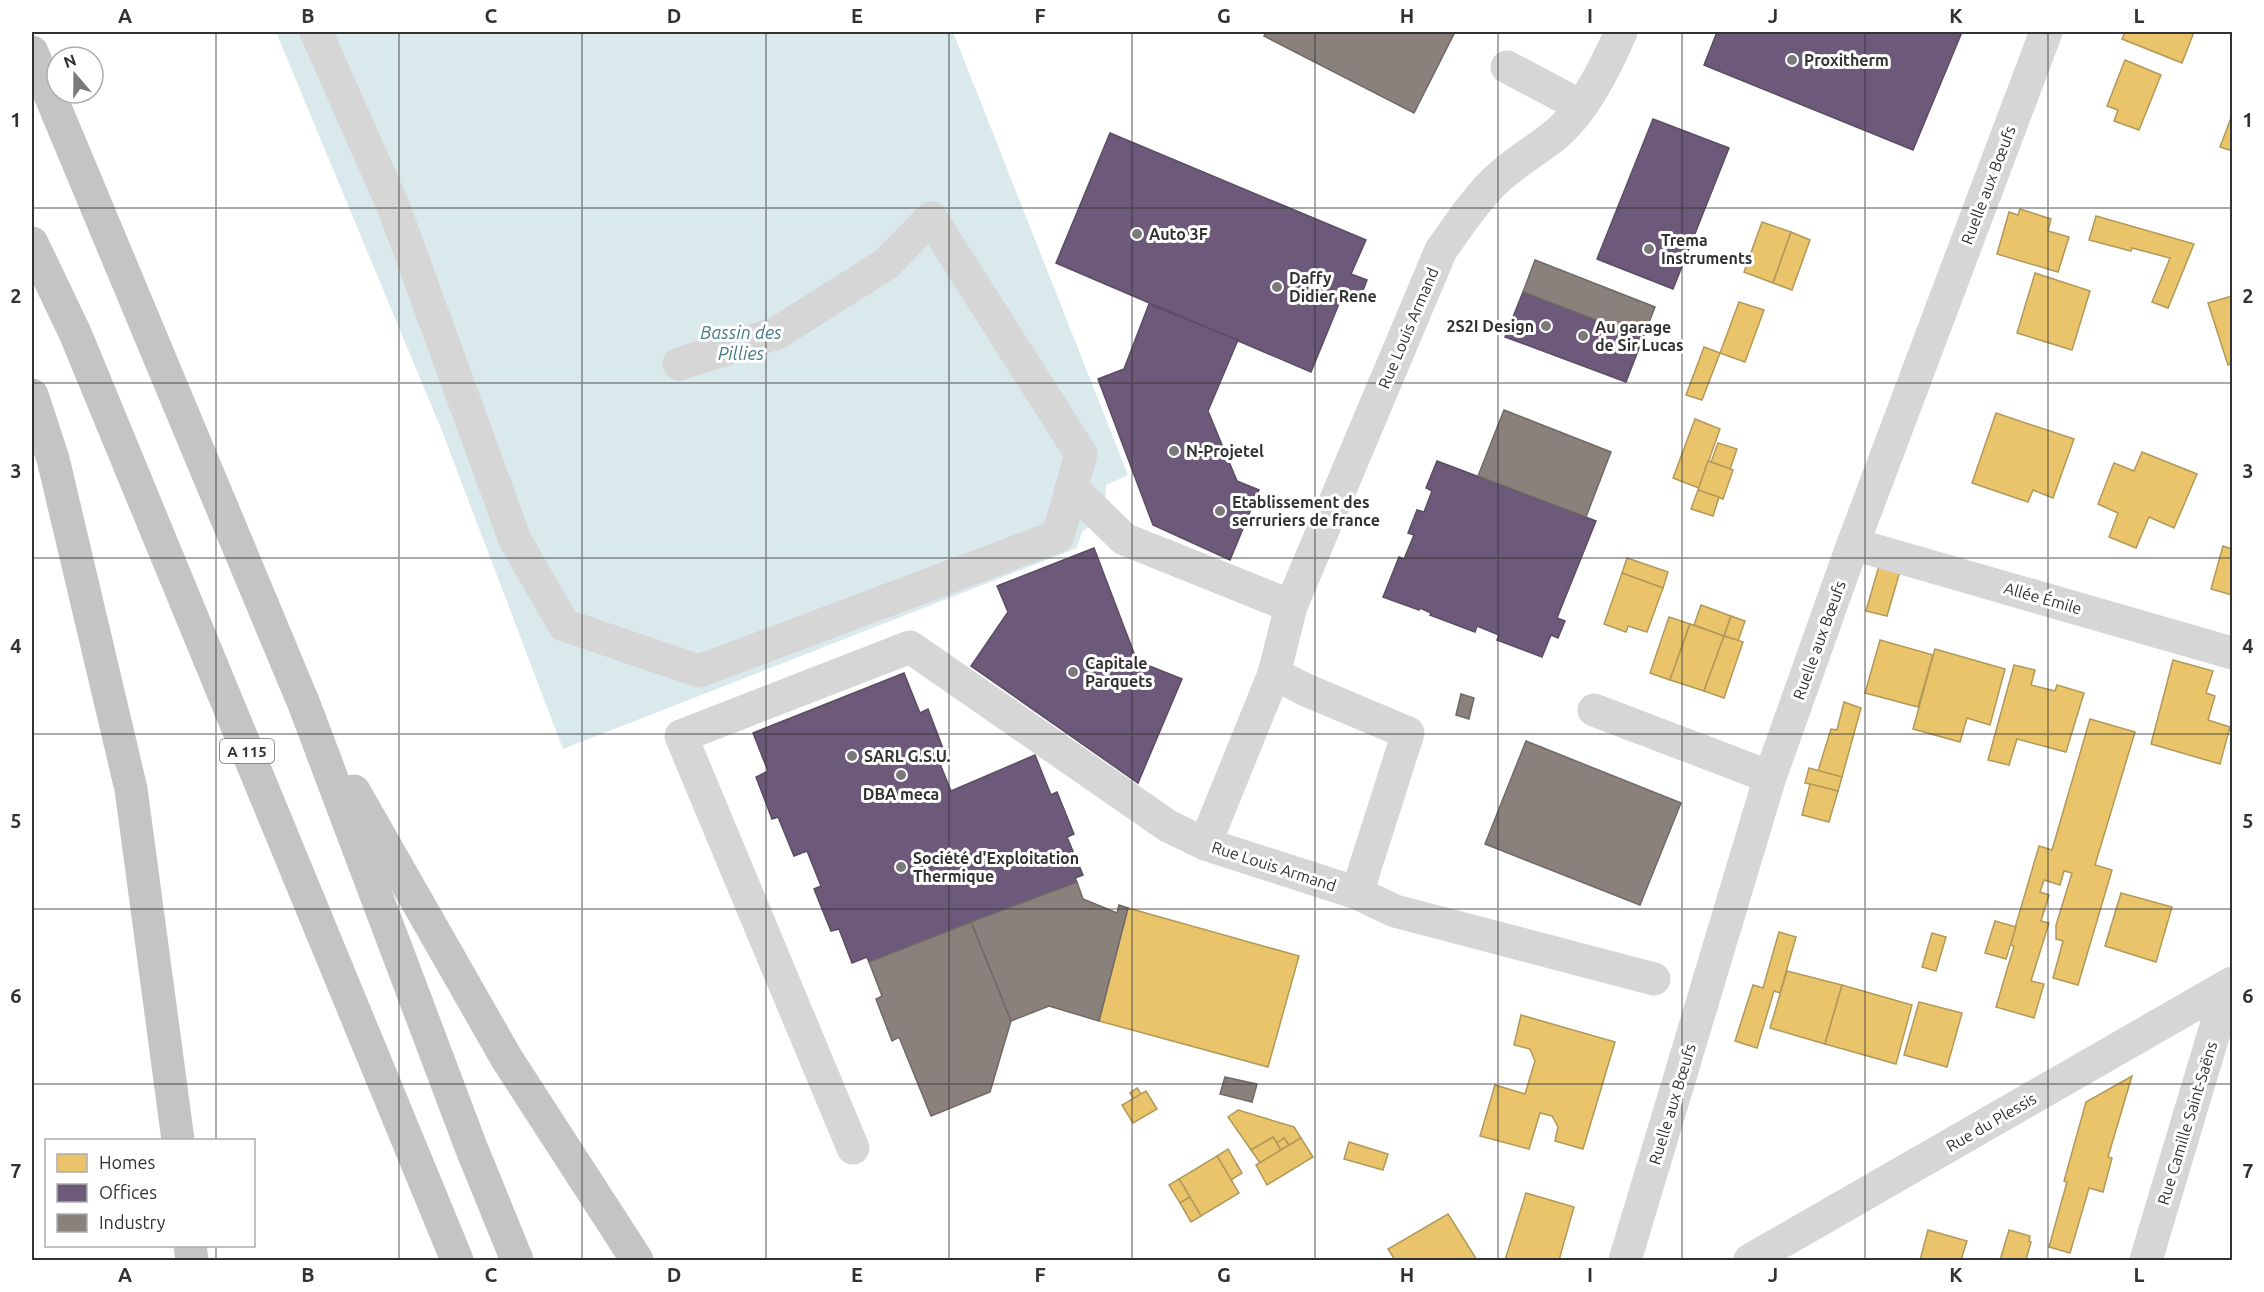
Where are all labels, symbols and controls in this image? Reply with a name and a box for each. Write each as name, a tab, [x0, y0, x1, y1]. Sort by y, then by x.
text: A	[118, 4, 132, 27]
text: B	[301, 4, 315, 27]
text: C	[485, 4, 498, 27]
text: D	[667, 4, 681, 27]
text: E	[851, 4, 863, 27]
text: F	[1034, 4, 1046, 27]
text: G	[1217, 4, 1231, 27]
text: H	[1400, 4, 1414, 27]
text: I	[1587, 4, 1593, 27]
text: J	[1768, 4, 1778, 27]
text: K	[1949, 4, 1963, 27]
text: L	[2134, 4, 2145, 27]
north arrow	[45, 45, 105, 105]
text: N	[61, 50, 79, 71]
place label: Proxitherm	[1804, 51, 1889, 69]
marker: Proxitherm	[1785, 53, 1799, 67]
text: 1	[10, 108, 22, 131]
text: 1	[2242, 108, 2254, 131]
street label: Ruelle aux Bœufs	[1957, 123, 2019, 247]
place label: Auto 3F	[1149, 225, 1208, 243]
marker: Auto 3F	[1130, 227, 1144, 241]
place label: Trema Instruments	[1661, 231, 1752, 267]
marker: Trema Instruments	[1642, 242, 1656, 256]
street label: Rue Louis Armand	[1374, 265, 1442, 391]
place label: Daffy Didier Rene	[1289, 269, 1377, 305]
marker: Daffy Didier Rene	[1270, 280, 1284, 294]
text: 2	[10, 284, 22, 307]
text: 2	[2242, 284, 2254, 307]
place label: 2S2I Design	[1447, 317, 1534, 335]
place label: Au garage de Sir Lucas	[1595, 318, 1683, 354]
marker: 2S2I Design	[1539, 319, 1553, 333]
water label: Bassin des Pillies	[700, 322, 782, 363]
marker: Au garage de Sir Lucas	[1576, 329, 1590, 343]
place label: N-Projetel	[1186, 442, 1264, 460]
marker: N-Projetel	[1167, 444, 1181, 458]
text: 3	[10, 459, 22, 482]
text: 3	[2242, 459, 2254, 482]
place label: Etablissement des serruriers de france	[1232, 493, 1380, 529]
marker: Etablissement des serruriers de france	[1213, 504, 1227, 518]
street label: Allée Émile	[2002, 576, 2084, 618]
street label: Ruelle aux Bœufs	[1789, 578, 1849, 702]
text: 4	[10, 634, 22, 657]
text: 4	[2242, 634, 2254, 657]
place label: Capitale Parquets	[1085, 654, 1153, 690]
marker: Capitale Parquets	[1066, 665, 1080, 679]
road number: A 115	[220, 739, 274, 763]
place label: SARL G.S.U.	[864, 747, 951, 765]
marker: SARL G.S.U.	[845, 749, 859, 763]
marker: DBA meca	[894, 768, 908, 782]
place label: DBA meca	[863, 785, 939, 803]
text: 5	[10, 809, 22, 832]
text: 5	[2242, 809, 2254, 832]
street label: Rue Louis Armand	[1210, 837, 1338, 895]
place label: Société d'Exploitation Thermique	[913, 849, 1079, 885]
marker: Société d'Exploitation Thermique	[894, 860, 908, 874]
text: 6	[10, 984, 22, 1007]
text: 6	[2242, 984, 2254, 1007]
street label: Rue Camille Saint-Saëns	[2154, 1039, 2220, 1207]
street label: Ruelle aux Bœufs	[1645, 1041, 1699, 1167]
street label: Rue du Plessis	[1943, 1089, 2039, 1155]
legend	[45, 1139, 255, 1247]
text: Homes	[99, 1152, 156, 1172]
text: 7	[10, 1159, 22, 1182]
text: 7	[2242, 1159, 2254, 1182]
text: Offices	[99, 1182, 157, 1202]
text: Industry	[99, 1212, 166, 1232]
text: A	[118, 1263, 132, 1286]
text: B	[301, 1263, 315, 1286]
text: C	[485, 1263, 498, 1286]
text: D	[667, 1263, 681, 1286]
text: E	[851, 1263, 863, 1286]
text: F	[1034, 1263, 1046, 1286]
text: G	[1217, 1263, 1231, 1286]
text: H	[1400, 1263, 1414, 1286]
text: I	[1587, 1263, 1593, 1286]
text: J	[1768, 1263, 1778, 1286]
text: K	[1949, 1263, 1963, 1286]
text: L	[2134, 1263, 2145, 1286]

